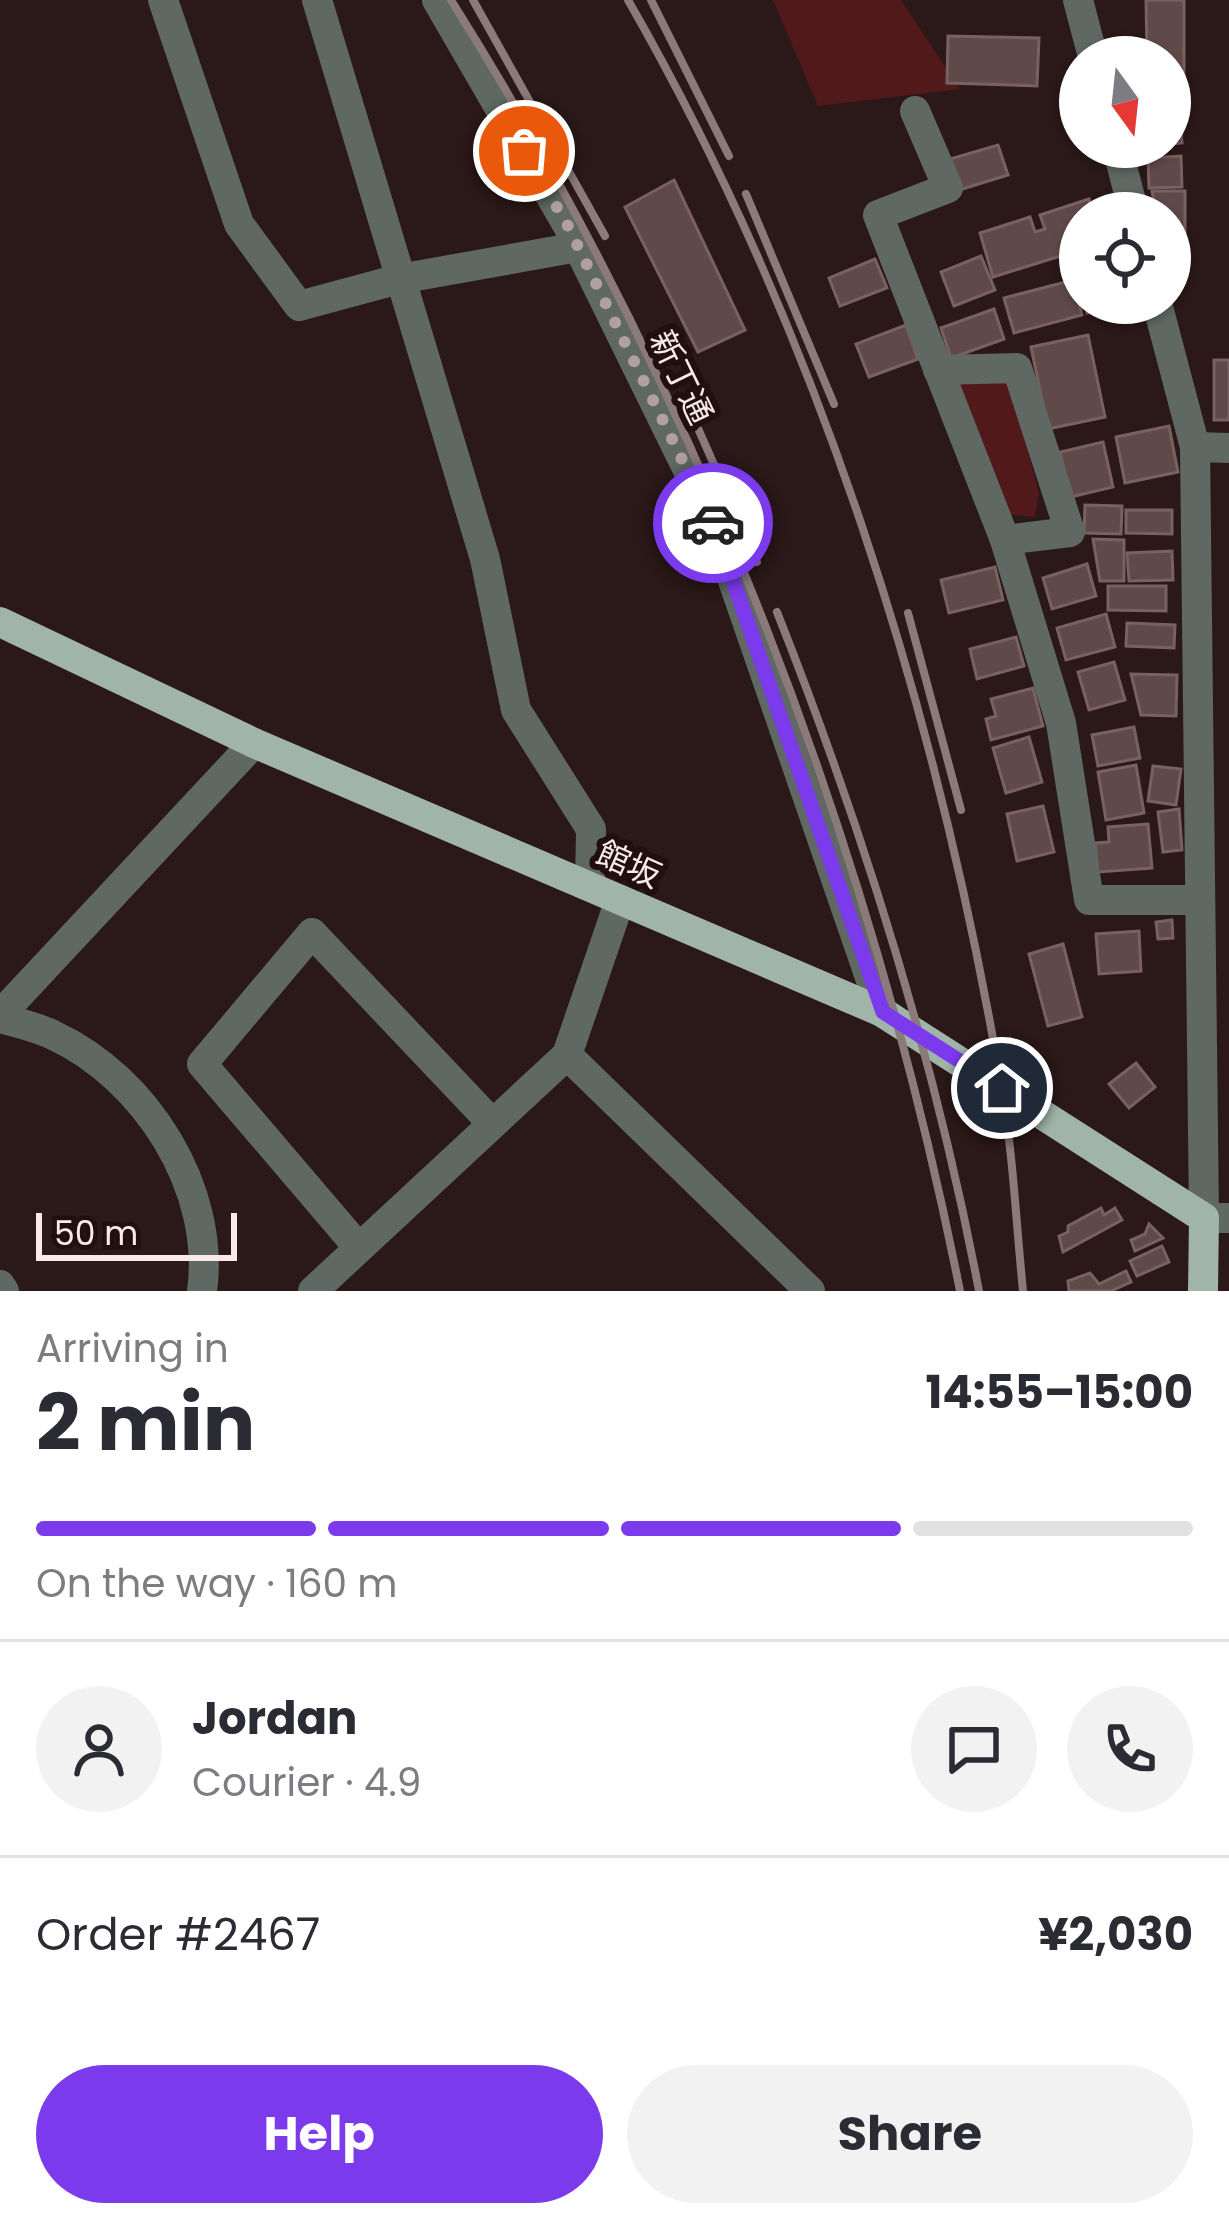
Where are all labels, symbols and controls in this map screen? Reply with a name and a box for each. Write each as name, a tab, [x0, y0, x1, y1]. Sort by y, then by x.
north arrow	[1059, 36, 1191, 168]
map controls	[1059, 36, 1191, 324]
pin	[473, 100, 575, 202]
icon: bag	[491, 118, 557, 184]
button: locate	[1059, 192, 1191, 324]
street label: 新丁通	[639, 322, 724, 432]
courier	[653, 463, 773, 583]
icon: car	[680, 490, 746, 556]
street label: 館坂	[589, 830, 669, 899]
pin	[951, 1037, 1053, 1139]
icon: home	[969, 1055, 1035, 1121]
scale bar	[36, 1207, 237, 1260]
text: 50 m	[54, 1210, 138, 1257]
text: Arriving in	[36, 1321, 229, 1376]
text: 14:55–15:00	[925, 1361, 1193, 1424]
text: 2 min	[36, 1368, 255, 1477]
text: On the way · 160 m	[36, 1556, 398, 1611]
button: person	[36, 1686, 162, 1812]
button: chat	[911, 1686, 1037, 1812]
button: phone	[1067, 1686, 1193, 1812]
text: Jordan	[192, 1687, 357, 1750]
text: Courier · 4.9	[192, 1755, 421, 1810]
text: Order #2467	[36, 1903, 320, 1966]
text: ¥2,030	[1038, 1903, 1193, 1966]
button: Help	[36, 2065, 603, 2203]
button: Share	[627, 2065, 1193, 2203]

